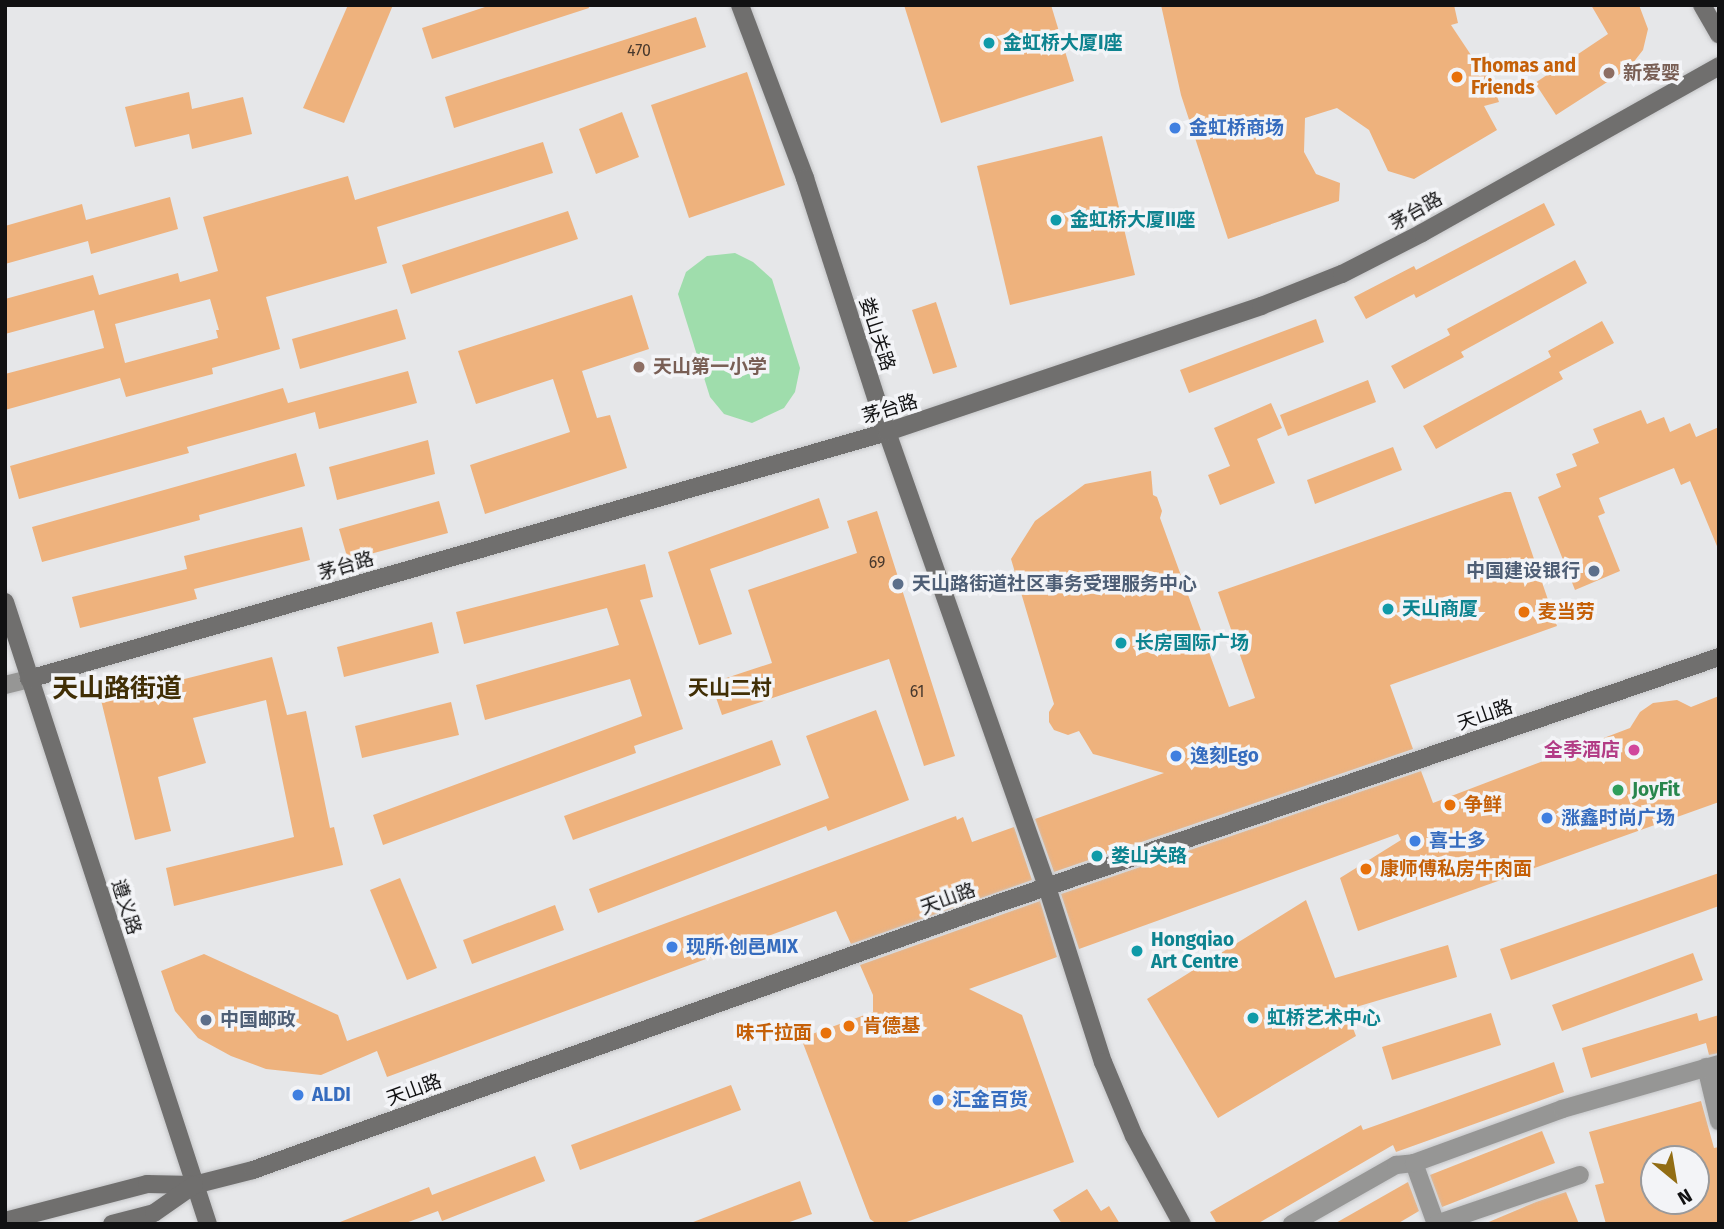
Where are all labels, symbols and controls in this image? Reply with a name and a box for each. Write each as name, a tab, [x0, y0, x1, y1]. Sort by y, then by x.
place label: 金虹桥大厦I座	[1003, 32, 1123, 54]
marker: 金虹桥大厦I座	[981, 35, 997, 51]
house number: 470	[627, 41, 651, 61]
place label: Thomas and Friends	[1471, 55, 1576, 99]
place label: 新爱婴	[1623, 62, 1680, 84]
marker: 新爱婴	[1601, 65, 1617, 81]
marker: Thomas and Friends	[1449, 69, 1465, 85]
place label: 金虹桥商场	[1189, 117, 1284, 139]
marker: 金虹桥商场	[1167, 120, 1183, 136]
street label: 茅台路	[1386, 187, 1446, 235]
place label: 金虹桥大厦II座	[1070, 209, 1195, 231]
marker: 金虹桥大厦II座	[1048, 212, 1064, 228]
street label: 娄山关路	[854, 294, 900, 374]
place label: 天山第一小学	[653, 356, 767, 378]
marker: 天山第一小学	[631, 359, 647, 375]
street label: 茅台路	[859, 390, 921, 428]
street label: 茅台路	[315, 547, 377, 585]
house number: 69	[869, 553, 885, 573]
place label: 中国建设银行	[1466, 560, 1580, 582]
marker: 中国建设银行	[1586, 563, 1602, 579]
place label: 天山路街道社区事务受理服务中心	[912, 573, 1197, 595]
marker: 天山路街道社区事务受理服务中心	[890, 576, 906, 592]
place label: 天山商厦	[1402, 598, 1478, 620]
marker: 天山商厦	[1380, 601, 1396, 617]
place label: 麦当劳	[1538, 601, 1595, 623]
marker: 麦当劳	[1516, 604, 1532, 620]
place label: 长房国际广场	[1135, 632, 1249, 654]
marker: 长房国际广场	[1113, 635, 1129, 651]
district label: 天山路街道	[52, 673, 182, 705]
district label: 天山二村	[688, 675, 772, 701]
house number: 61	[910, 682, 924, 702]
street label: 天山路	[1454, 695, 1516, 735]
place label: 全季酒店	[1544, 739, 1620, 761]
marker: 全季酒店	[1626, 742, 1642, 758]
place label: 逸刻Ego	[1190, 745, 1259, 767]
marker: 逸刻Ego	[1168, 748, 1184, 764]
place label: JoyFit	[1632, 779, 1680, 801]
marker: JoyFit	[1610, 782, 1626, 798]
place label: 争鲜	[1464, 794, 1502, 816]
marker: 争鲜	[1442, 797, 1458, 813]
place label: 涨鑫时尚广场	[1561, 807, 1675, 829]
marker: 涨鑫时尚广场	[1539, 810, 1555, 826]
place label: 喜士多	[1429, 830, 1486, 852]
marker: 喜士多	[1407, 833, 1423, 849]
place label: 娄山关路	[1111, 845, 1187, 867]
marker: 娄山关路	[1089, 848, 1105, 864]
place label: 康师傅私房牛肉面	[1380, 858, 1532, 880]
marker: 康师傅私房牛肉面	[1358, 861, 1374, 877]
street label: 遵义路	[106, 876, 146, 938]
street label: 天山路	[917, 879, 979, 919]
place label: Hongqiao Art Centre	[1151, 929, 1239, 973]
place label: 现所·创邑MIX	[686, 936, 798, 958]
marker: 现所·创邑MIX	[664, 939, 680, 955]
marker: Hongqiao Art Centre	[1129, 943, 1145, 959]
place label: 虹桥艺术中心	[1267, 1007, 1381, 1029]
place label: 中国邮政	[220, 1009, 296, 1031]
marker: 虹桥艺术中心	[1245, 1010, 1261, 1026]
marker: 中国邮政	[198, 1012, 214, 1028]
place label: 肯德基	[863, 1015, 920, 1037]
marker: 肯德基	[841, 1018, 857, 1034]
place label: 味千拉面	[736, 1022, 812, 1044]
marker: 味千拉面	[818, 1025, 834, 1041]
street label: 天山路	[383, 1070, 445, 1110]
place label: ALDI	[312, 1084, 351, 1106]
marker: ALDI	[290, 1087, 306, 1103]
place label: 汇金百货	[952, 1089, 1028, 1111]
marker: 汇金百货	[930, 1092, 946, 1108]
north arrow	[1640, 1145, 1710, 1215]
text: N	[1674, 1184, 1696, 1210]

